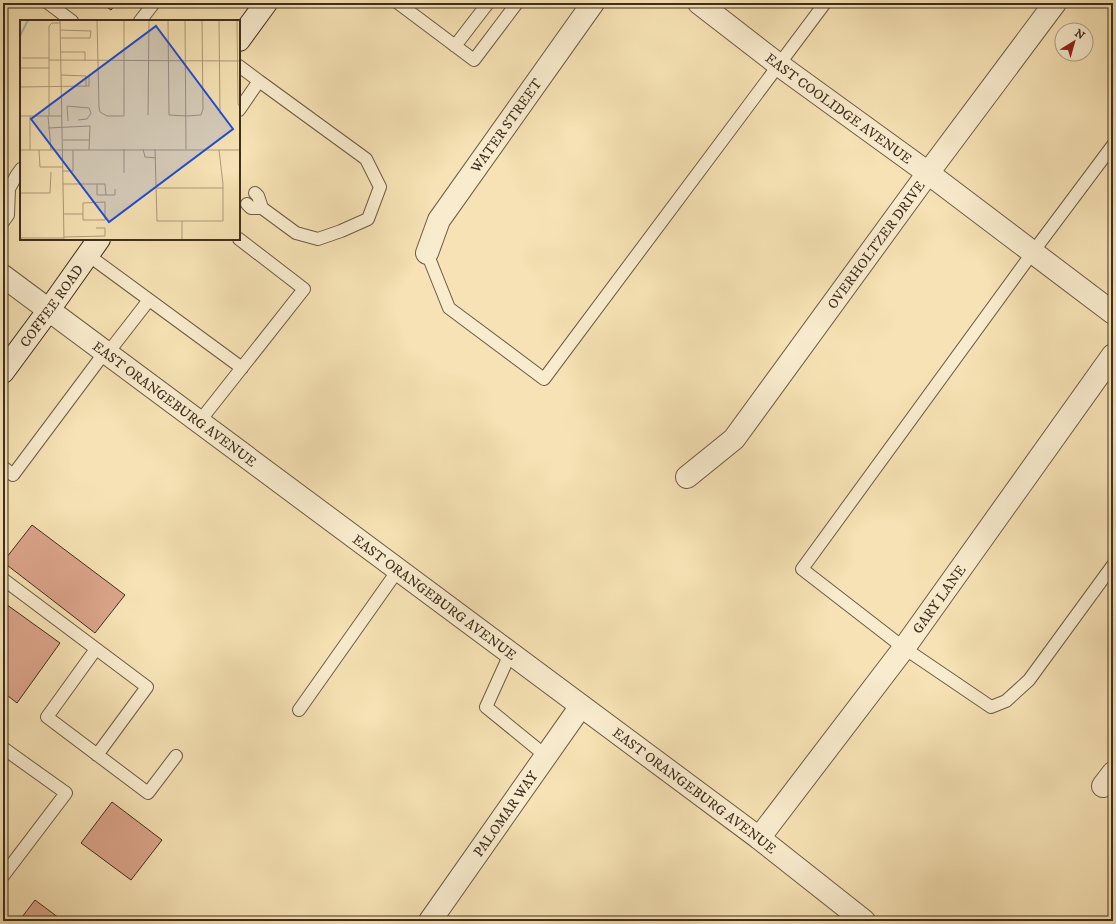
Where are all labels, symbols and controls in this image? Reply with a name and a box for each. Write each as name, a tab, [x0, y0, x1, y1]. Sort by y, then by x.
inset map	[20, 20, 240, 240]
north arrow	[1054, 22, 1094, 62]
text: N	[1072, 27, 1087, 43]
street label: EAST COOLIDGE AVENUE	[761, 50, 915, 169]
street label: WATER STREET	[467, 75, 547, 178]
street label: OVERHOLTZER DRIVE	[824, 178, 929, 313]
street label: COFFEE ROAD	[16, 262, 88, 351]
street label: EAST ORANGEBURG AVENUE	[88, 338, 260, 471]
street label: EAST ORANGEBURG AVENUE	[349, 531, 520, 665]
street label: GARY LANE	[909, 562, 970, 638]
street label: EAST ORANGEBURG AVENUE	[609, 724, 780, 858]
street label: PALOMAR WAY	[470, 768, 542, 861]

